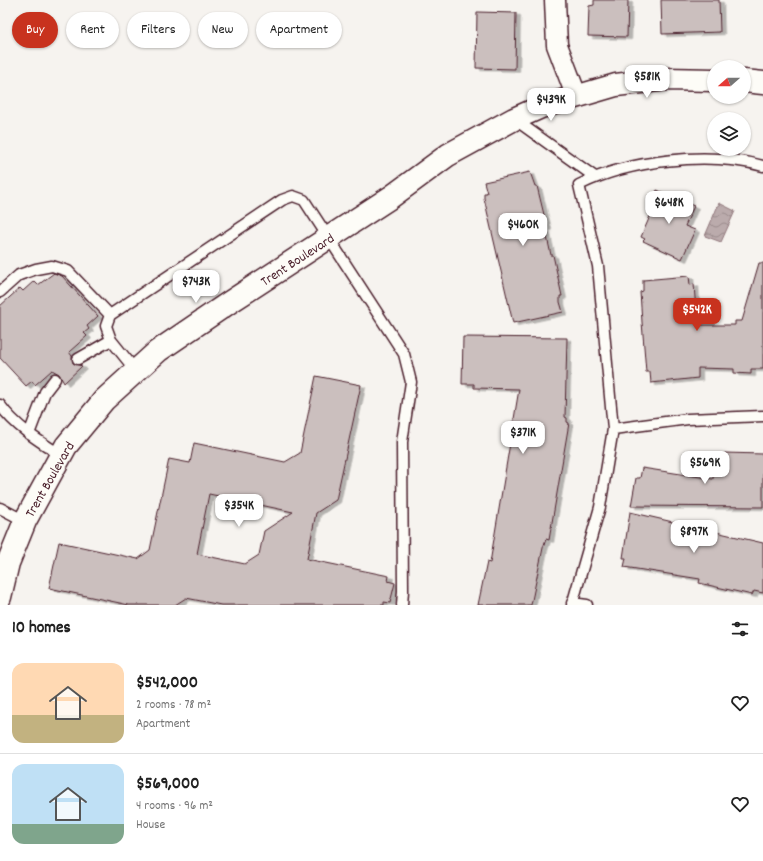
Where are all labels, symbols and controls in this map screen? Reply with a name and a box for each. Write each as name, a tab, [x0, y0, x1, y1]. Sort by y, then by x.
chip: Buy	[12, 12, 58, 48]
chip: Rent	[66, 12, 119, 48]
chip: Filters	[127, 12, 190, 48]
chip: New	[198, 12, 248, 48]
chip: Apartment	[256, 12, 342, 48]
north arrow	[707, 60, 751, 104]
map controls	[707, 60, 751, 156]
pin: $581K	[619, 65, 675, 99]
text: $581K	[634, 68, 660, 87]
pin: $439K	[523, 88, 579, 122]
text: $439K	[536, 91, 566, 110]
button: layers	[707, 112, 751, 156]
pin: $648K	[641, 191, 697, 225]
text: $648K	[654, 194, 684, 213]
pin: $460K	[495, 213, 551, 247]
text: $460K	[507, 216, 539, 235]
street label: Trent Boulevard	[257, 229, 339, 292]
pin: $743K	[168, 270, 224, 304]
text: $743K	[182, 273, 210, 292]
pin: $542K	[669, 298, 725, 332]
text: $542K	[682, 301, 712, 320]
pin: $371K	[495, 421, 551, 455]
text: $371K	[510, 424, 536, 443]
street label: Trent Boulevard	[21, 438, 80, 522]
pin: $569K	[677, 451, 733, 485]
text: $569K	[690, 454, 720, 473]
pin: $354K	[211, 494, 267, 528]
text: $354K	[224, 497, 254, 516]
pin: $897K	[666, 520, 722, 554]
text: $897K	[680, 523, 708, 542]
text: 10 homes	[12, 617, 71, 641]
icon: filters	[729, 618, 751, 640]
text: $542,000	[136, 672, 198, 696]
icon: home	[44, 679, 92, 727]
icon: heart	[729, 692, 751, 714]
text: 2 rooms · 78 m²	[136, 696, 211, 715]
text: Apartment	[136, 715, 190, 734]
text: $569,000	[136, 773, 200, 797]
icon: home	[44, 780, 92, 828]
icon: heart	[729, 793, 751, 815]
text: 4 rooms · 96 m²	[136, 797, 213, 816]
text: House	[136, 816, 165, 835]

